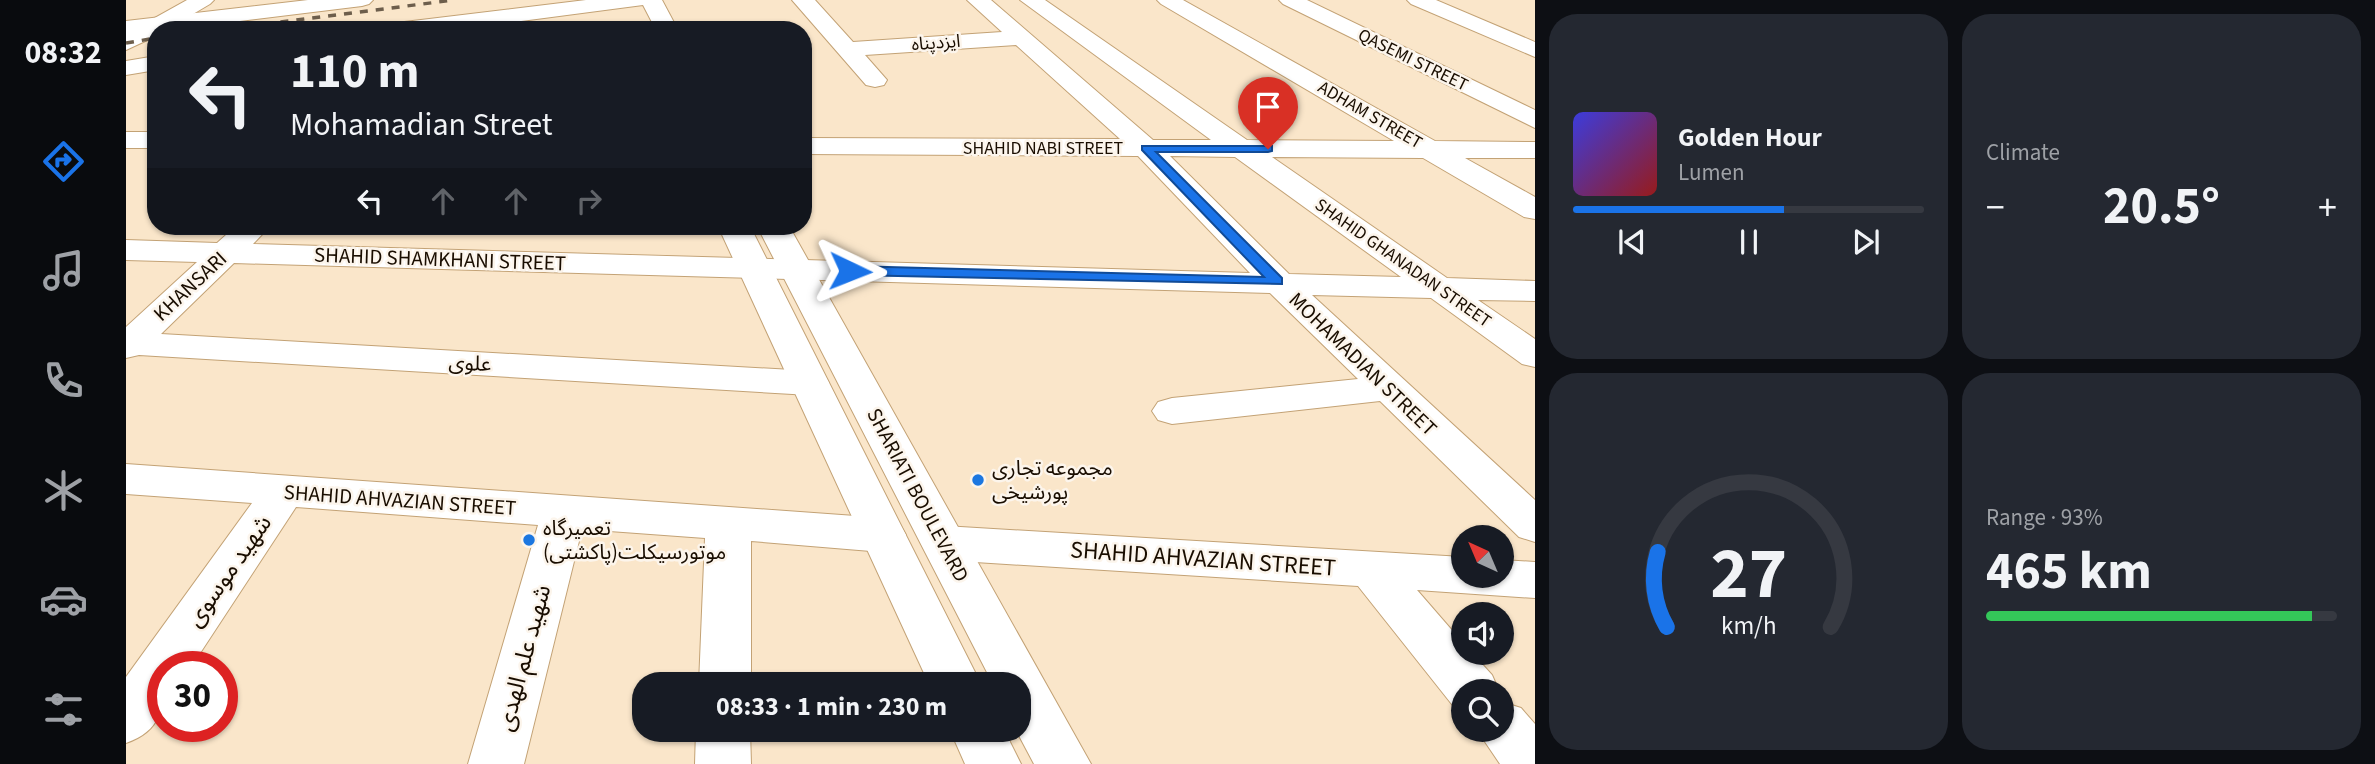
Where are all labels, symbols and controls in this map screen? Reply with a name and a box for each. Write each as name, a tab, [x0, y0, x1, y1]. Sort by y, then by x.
street label: QASEMI STREET	[1354, 23, 1473, 98]
street label: ایزدپناه	[911, 29, 961, 57]
text: 08:32	[24, 30, 102, 76]
text: 110 m	[290, 37, 419, 107]
icon: left	[175, 49, 266, 140]
street label: ADHAM STREET	[1313, 75, 1427, 155]
pin	[1238, 77, 1298, 149]
icon: arrive	[1249, 88, 1287, 126]
text: Mohamadian Street	[290, 102, 553, 148]
text: Golden Hour	[1678, 119, 1822, 156]
street label: SHAHID NABI STREET	[963, 136, 1124, 161]
text: Climate	[1986, 136, 2060, 169]
icon: directions	[39, 137, 88, 186]
text: Lumen	[1678, 156, 1745, 189]
text: 20.5°	[2103, 170, 2220, 244]
text: −	[1986, 181, 2005, 235]
text: +	[2318, 181, 2337, 235]
icon: left	[351, 182, 389, 220]
icon: ahead	[424, 182, 462, 220]
icon: ahead	[497, 182, 535, 220]
icon: right	[570, 182, 608, 220]
street label: SHAHID GHANADAN STREET	[1310, 193, 1496, 334]
icon: previous	[1613, 223, 1651, 261]
icon: pause	[1730, 223, 1768, 261]
icon: next	[1847, 223, 1885, 261]
position arrow	[813, 234, 887, 308]
street label: SHAHID SHAMKHANI STREET	[313, 240, 567, 278]
street label: KHANSARI	[147, 244, 233, 328]
icon: music	[39, 246, 88, 295]
street label: MOHAMADIAN STREET	[1282, 285, 1444, 443]
street label: علوی	[448, 347, 492, 379]
icon: phone	[39, 356, 88, 405]
street label: SHARIATI BOULEVARD	[859, 403, 977, 587]
place label: مجموعه تجاری پورشیخی	[992, 453, 1113, 507]
icon: climate	[39, 466, 88, 515]
marker: مجموعه تجاری پورشیخی	[970, 472, 986, 488]
street label: SHAHID AHVAZIAN STREET	[283, 477, 517, 523]
text: Range · 93%	[1986, 501, 2103, 534]
street label: شهید موسوی	[177, 508, 281, 634]
place label: تعمیرگاه موتورسیکلت(پاکشتی)	[543, 513, 726, 567]
text: 27	[1710, 523, 1787, 627]
north arrow	[1451, 525, 1514, 588]
map controls	[1451, 525, 1514, 742]
marker: تعمیرگاه موتورسیکلت(پاکشتی)	[521, 532, 537, 548]
street label: SHAHID AHVAZIAN STREET	[1069, 532, 1337, 586]
text: 465 km	[1986, 535, 2152, 609]
icon: car	[39, 575, 88, 624]
street label: شهید علم الهدی	[488, 581, 560, 735]
button: sound	[1451, 602, 1514, 665]
text: km/h	[1721, 608, 1776, 644]
speed limit sign: 30	[147, 651, 238, 742]
button: search	[1451, 679, 1514, 742]
icon: filters	[39, 685, 88, 734]
text: 08:33 · 1 min · 230 m	[716, 688, 947, 725]

